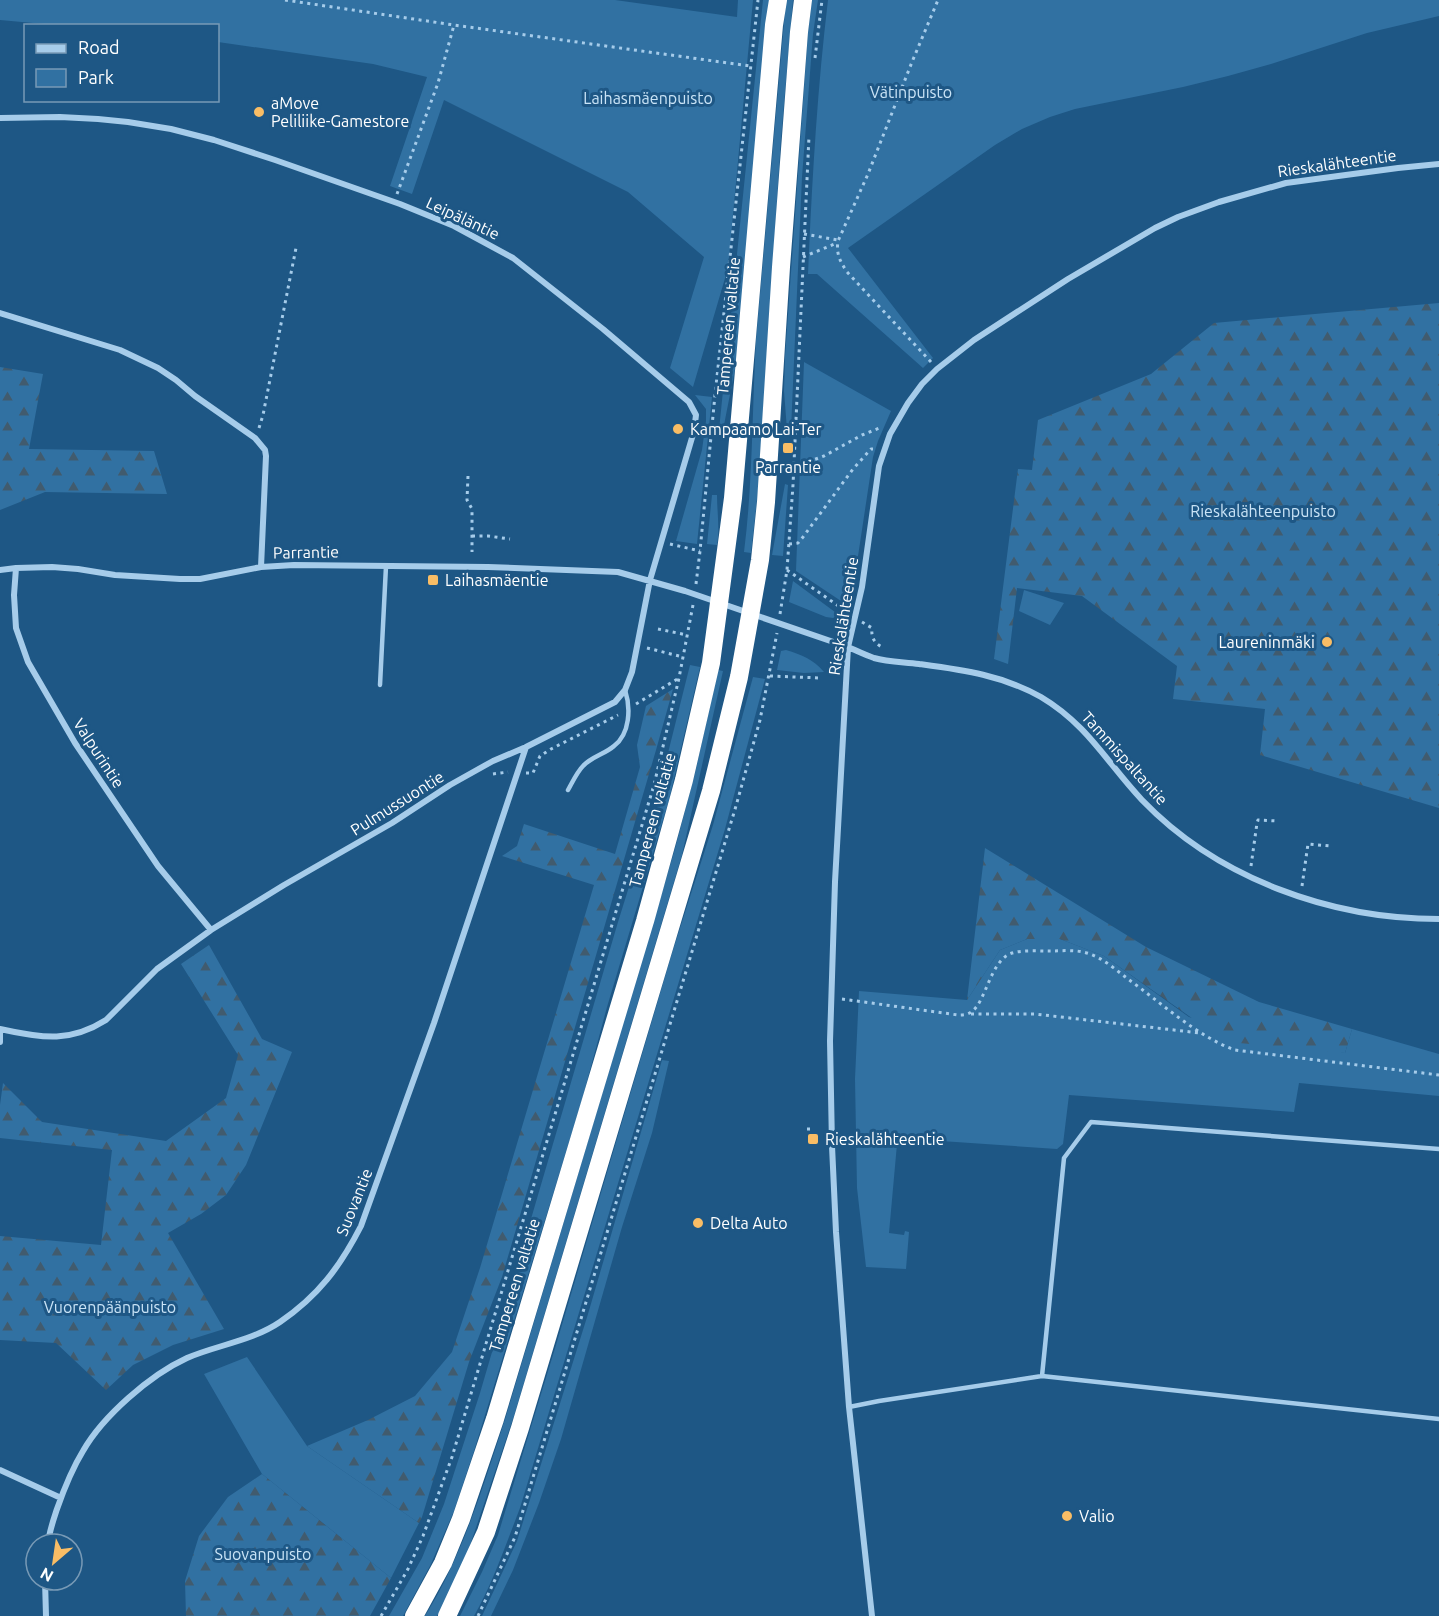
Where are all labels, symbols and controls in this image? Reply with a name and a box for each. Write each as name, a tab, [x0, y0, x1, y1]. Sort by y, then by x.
legend	[24, 24, 219, 102]
text: Road	[78, 37, 120, 57]
text: Park	[78, 67, 114, 87]
park label: Vätinpuisto	[870, 83, 952, 101]
park label: Laihasmäenpuisto	[583, 89, 713, 107]
place label: aMove Peliliike-Gamestore	[271, 94, 409, 130]
marker: aMove Peliliike-Gamestore	[252, 105, 266, 119]
street label: Rieskalähteentie	[1277, 146, 1397, 180]
street label: Leipäläntie	[423, 193, 503, 243]
street label: Tampereen valtatie	[713, 256, 743, 396]
place label: Kampaamo Lai-Ter	[690, 420, 822, 438]
marker: Kampaamo Lai-Ter	[671, 422, 685, 436]
marker: Parrantie	[781, 441, 795, 455]
place label: Parrantie	[755, 458, 821, 476]
park label: Rieskalähteenpuisto	[1190, 502, 1336, 520]
street label: Parrantie	[273, 542, 339, 562]
street label: Rieskalähteentie	[825, 556, 861, 676]
place label: Laihasmäentie	[445, 571, 549, 589]
marker: Laihasmäentie	[426, 573, 440, 587]
place label: Laureninmäki	[1218, 633, 1315, 651]
marker: Laureninmäki	[1320, 635, 1334, 649]
street label: Tammispaltantie	[1078, 708, 1172, 808]
street label: Valpurintie	[70, 715, 128, 791]
street label: Tampereen valtatie	[625, 751, 679, 889]
street label: Pulmussuontie	[347, 767, 447, 839]
place label: Rieskalähteentie	[825, 1130, 945, 1148]
marker: Rieskalähteentie	[806, 1132, 820, 1146]
street label: Suovantie	[332, 1166, 376, 1238]
place label: Delta Auto	[710, 1214, 788, 1232]
street label: Tampereen valtatie	[485, 1216, 543, 1354]
marker: Delta Auto	[691, 1216, 705, 1230]
park label: Vuorenpäänpuisto	[44, 1298, 176, 1316]
place label: Valio	[1079, 1507, 1115, 1525]
marker: Valio	[1060, 1509, 1074, 1523]
north arrow	[24, 1532, 84, 1592]
park label: Suovanpuisto	[215, 1545, 311, 1563]
text: N	[37, 1564, 56, 1586]

